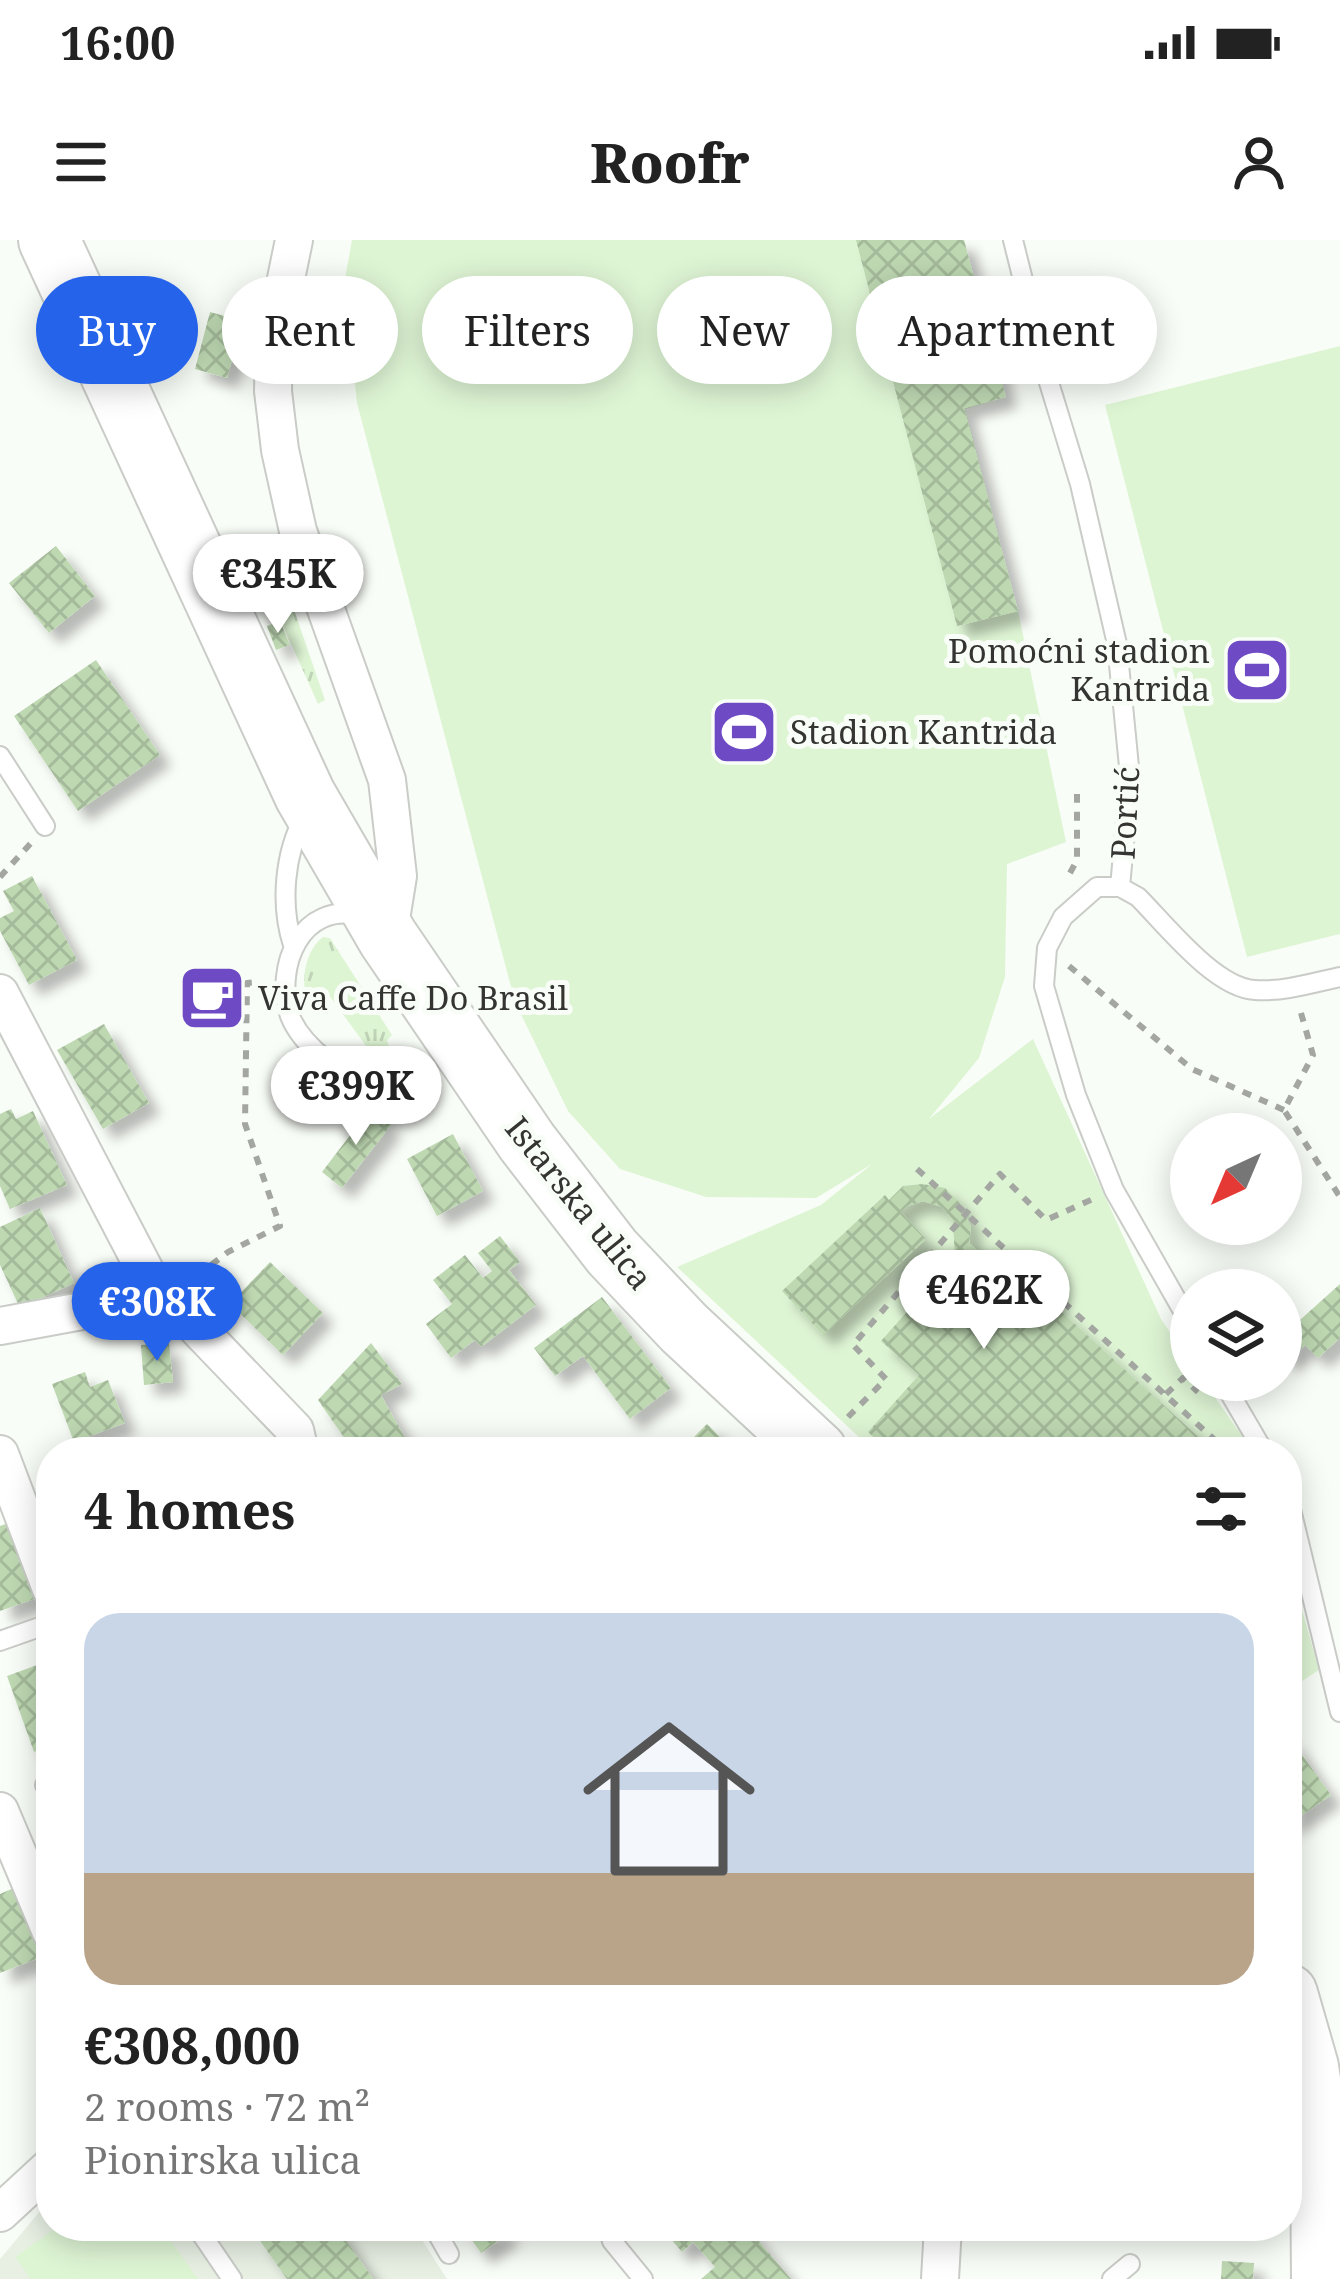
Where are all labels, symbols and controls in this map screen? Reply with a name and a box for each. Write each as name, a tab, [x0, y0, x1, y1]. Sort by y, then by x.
text: 16:00	[60, 12, 175, 73]
text: Roofr	[590, 125, 750, 199]
icon: menu	[48, 129, 114, 195]
icon: person	[1226, 129, 1292, 195]
chip: Buy	[36, 276, 198, 384]
chip: Rent	[222, 276, 398, 384]
chip: Filters	[422, 276, 633, 384]
chip: New	[657, 276, 832, 384]
chip: Apartment	[856, 276, 1157, 384]
pin: €345K	[194, 534, 362, 636]
text: €345K	[220, 546, 336, 599]
place label: Pomoćni stadion Kantrida	[948, 628, 1210, 711]
sports icon: Pomoćni stadion Kantrida	[1222, 635, 1292, 705]
sports icon: Stadion Kantrida	[709, 697, 779, 767]
place label: Stadion Kantrida	[790, 709, 1057, 754]
street label: Portić	[1100, 765, 1149, 861]
cafe icon: Viva Caffe Do Brasil	[177, 963, 247, 1033]
place label: Viva Caffe Do Brasil	[258, 975, 568, 1020]
pin: €399K	[272, 1046, 440, 1148]
text: €399K	[298, 1058, 414, 1111]
street label: Istarska ulica	[496, 1107, 663, 1299]
north arrow	[1170, 1113, 1302, 1245]
map controls	[1170, 1113, 1302, 1401]
pin: €462K	[900, 1250, 1068, 1352]
pin: €308K	[73, 1262, 241, 1364]
text: €462K	[926, 1262, 1042, 1315]
button: layers	[1170, 1269, 1302, 1401]
text: €308K	[99, 1274, 215, 1327]
text: 4 homes	[84, 1474, 295, 1544]
icon: filters	[1188, 1476, 1254, 1542]
icon: home	[561, 1691, 777, 1907]
text: €308,000	[84, 2009, 300, 2079]
text: 2 rooms · 72 m²	[84, 2079, 370, 2132]
text: Pionirska ulica	[84, 2132, 362, 2185]

